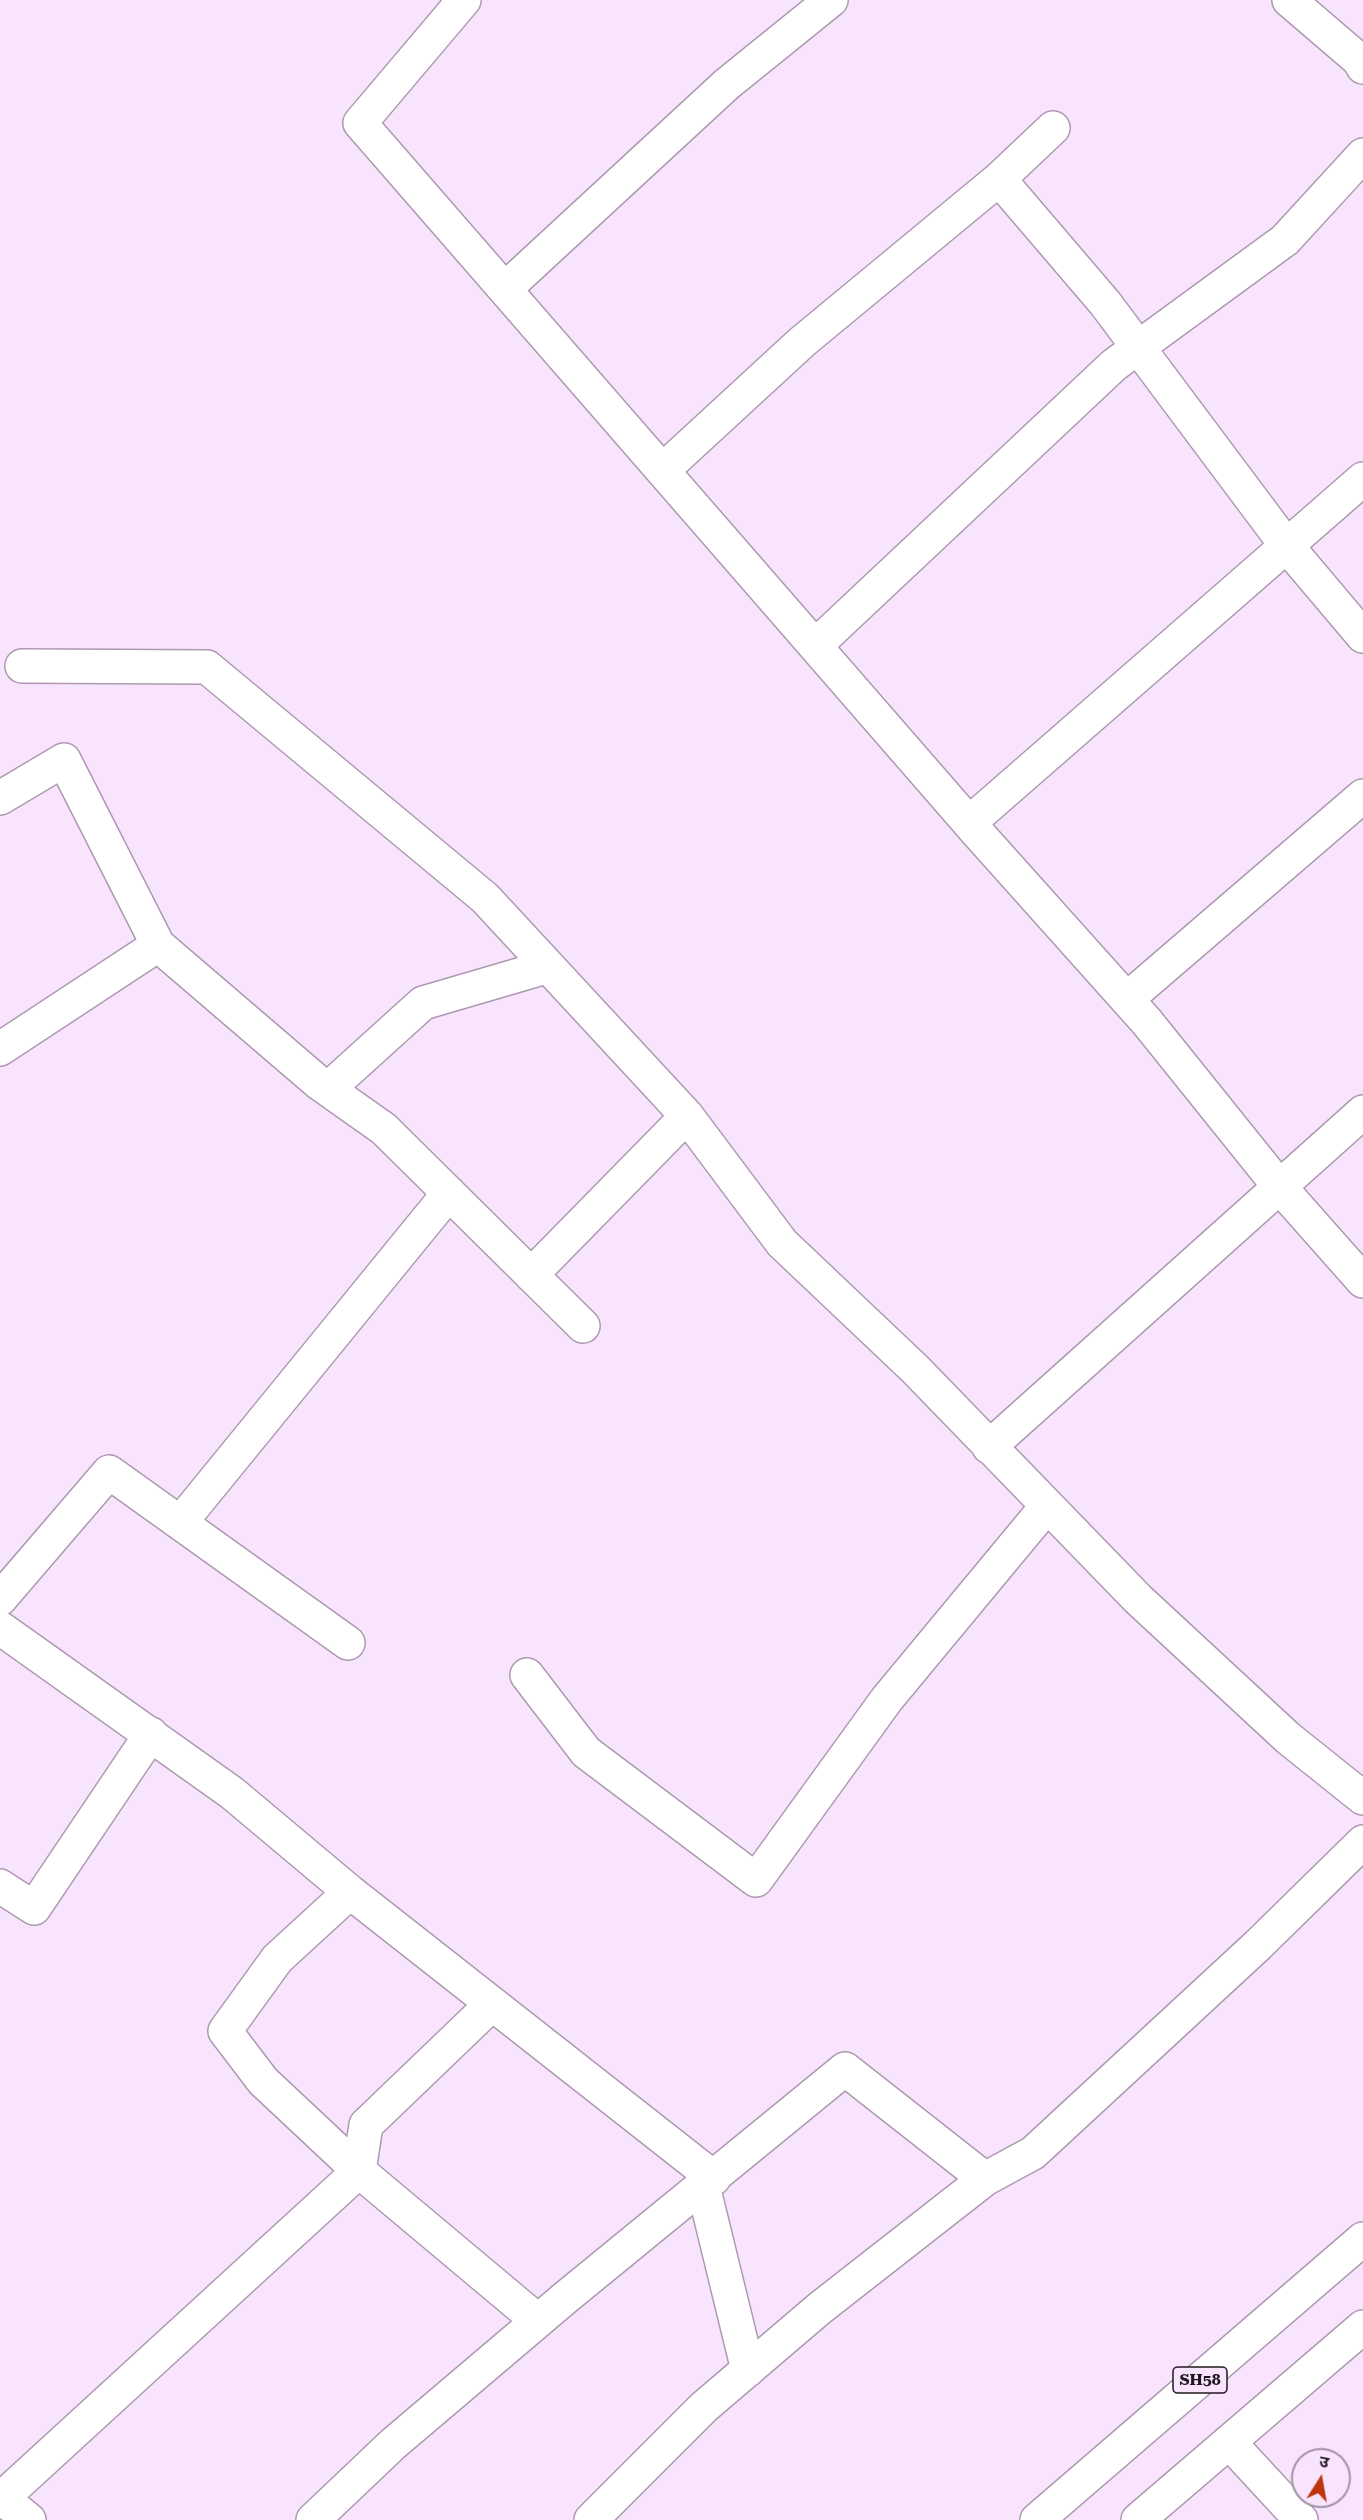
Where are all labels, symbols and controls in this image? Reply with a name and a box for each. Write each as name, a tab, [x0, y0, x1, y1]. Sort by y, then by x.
road number: SH58	[1173, 2367, 1227, 2393]
north arrow	[1291, 2448, 1351, 2508]
text: उ	[1318, 2452, 1331, 2472]

